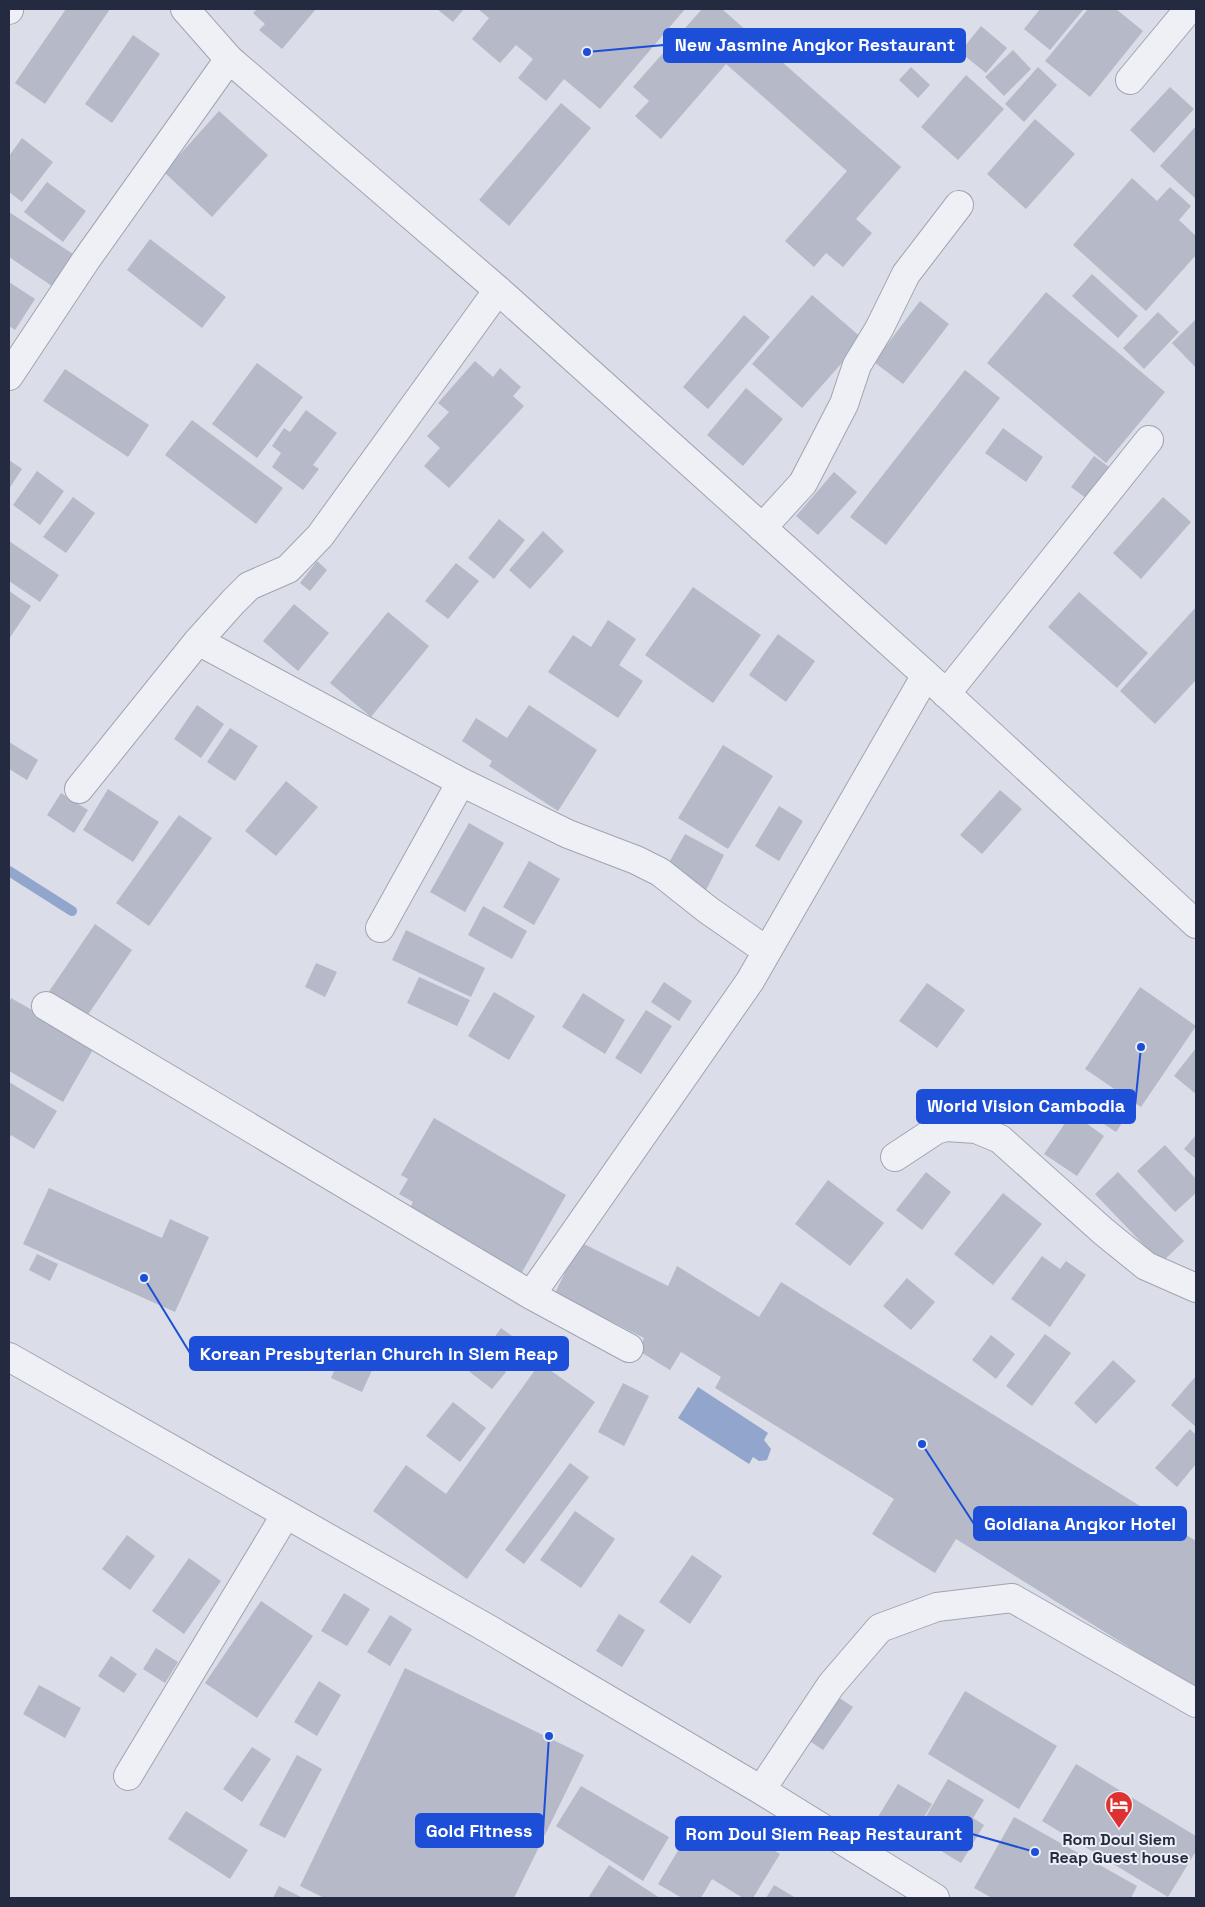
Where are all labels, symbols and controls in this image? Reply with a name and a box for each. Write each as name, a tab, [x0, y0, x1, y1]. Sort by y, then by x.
callout: New Jasmine Angkor Restaurant	[664, 29, 965, 62]
text: New Jasmine Angkor Restaurant	[675, 33, 955, 56]
callout: World Vision Cambodia	[917, 1090, 1135, 1123]
text: World Vision Cambodia	[927, 1094, 1126, 1117]
callout: Korean Presbyterian Church in Siem Reap	[190, 1337, 568, 1370]
text: Korean Presbyterian Church in Siem Reap	[200, 1342, 558, 1365]
callout: Goldiana Angkor Hotel	[974, 1507, 1186, 1540]
text: Goldiana Angkor Hotel	[984, 1512, 1176, 1535]
hotel icon: Rom Doul Siem Reap Guest house	[1104, 1790, 1134, 1829]
callout: Gold Fitness	[416, 1814, 543, 1847]
callout: Rom Doul Siem Reap Restaurant	[676, 1817, 972, 1850]
text: Gold Fitness	[426, 1819, 532, 1842]
text: Rom Doul Siem Reap Restaurant	[686, 1822, 962, 1845]
place label: Rom Doul Siem Reap Guest house	[1049, 1829, 1189, 1868]

